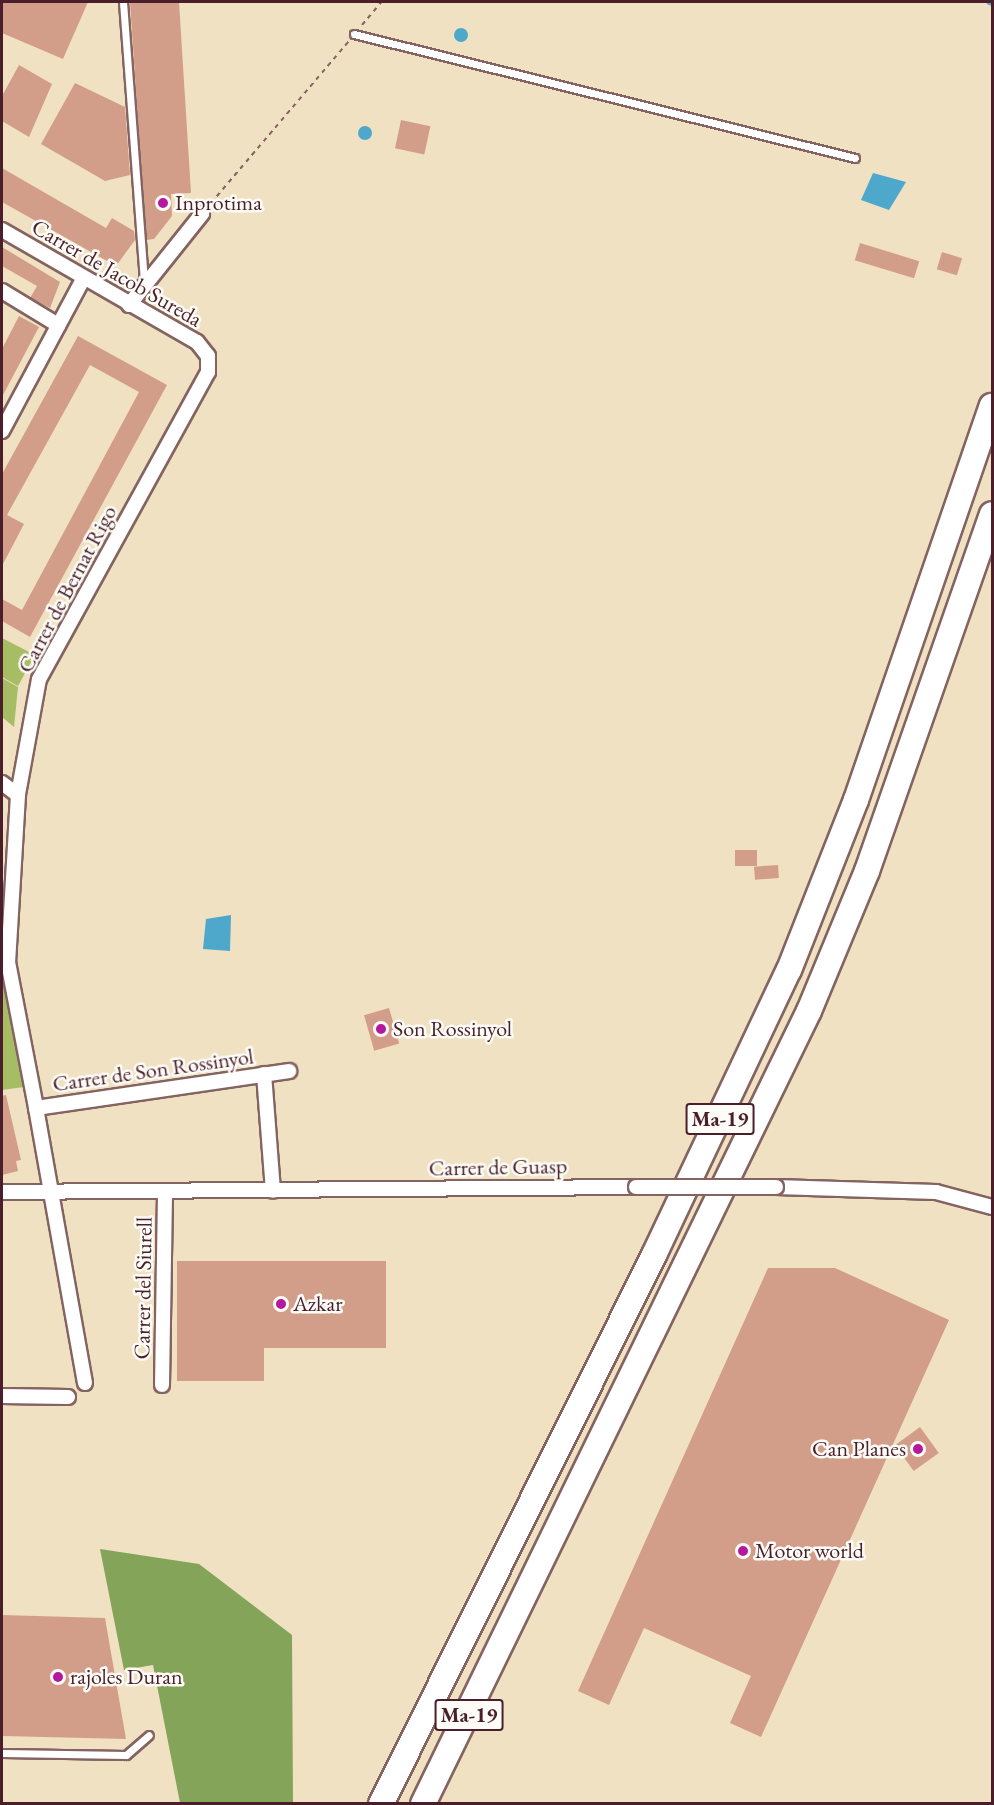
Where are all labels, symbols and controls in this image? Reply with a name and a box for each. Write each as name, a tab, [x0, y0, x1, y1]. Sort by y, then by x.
place label: Inprotima	[175, 190, 262, 216]
marker: Inprotima	[156, 196, 170, 210]
street label: Carrer de Jacob Sureda	[27, 213, 207, 333]
street label: Carrer de Bernat Rigo	[12, 501, 122, 677]
place label: Son Rossinyol	[393, 1016, 512, 1042]
marker: Son Rossinyol	[374, 1022, 388, 1036]
street label: Carrer de Son Rossinyol	[51, 1043, 255, 1097]
road number: Ma-19	[686, 1101, 754, 1137]
street label: Carrer de Guasp	[429, 1153, 567, 1181]
street label: Carrer del Siurell	[129, 1217, 157, 1359]
place label: Azkar	[293, 1291, 343, 1317]
marker: Azkar	[274, 1297, 288, 1311]
place label: Can Planes	[812, 1436, 906, 1462]
marker: Can Planes	[911, 1442, 925, 1456]
place label: Motor world	[755, 1538, 864, 1564]
marker: Motor world	[736, 1544, 750, 1558]
place label: rajoles Duran	[70, 1664, 183, 1690]
marker: rajoles Duran	[51, 1670, 65, 1684]
road number: Ma-19	[434, 1697, 504, 1733]

